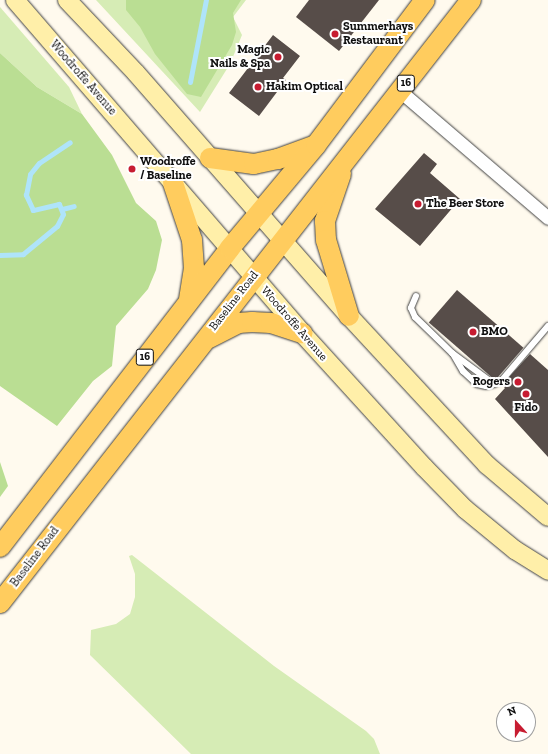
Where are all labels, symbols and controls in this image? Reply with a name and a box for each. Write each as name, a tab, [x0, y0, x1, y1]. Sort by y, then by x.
place label: Summerhays Restaurant	[343, 20, 413, 48]
marker: Summerhays Restaurant	[330, 29, 340, 39]
street label: Woodroffe Avenue	[47, 38, 119, 118]
place label: Magic Nails & Spa	[210, 43, 270, 71]
marker: Magic Nails & Spa	[273, 52, 283, 62]
road number: 16	[396, 74, 416, 92]
place label: Hakim Optical	[266, 80, 343, 94]
marker: Hakim Optical	[253, 82, 263, 92]
place label: Woodroffe / Baseline	[140, 155, 196, 183]
marker: Woodroffe / Baseline	[127, 164, 137, 174]
place label: The Beer Store	[426, 197, 504, 211]
marker: The Beer Store	[413, 199, 423, 209]
street label: Baseline Road	[206, 268, 262, 334]
street label: Woodroffe Avenue	[258, 284, 330, 364]
place label: BMO	[481, 325, 508, 339]
marker: BMO	[468, 327, 478, 337]
road number: 16	[135, 348, 155, 366]
place label: Rogers	[473, 375, 510, 389]
marker: Rogers	[513, 377, 523, 387]
marker: Fido	[521, 389, 531, 399]
place label: Fido	[514, 401, 538, 415]
street label: Baseline Road	[8, 524, 62, 590]
north arrow	[496, 702, 536, 742]
text: N	[506, 704, 518, 719]

